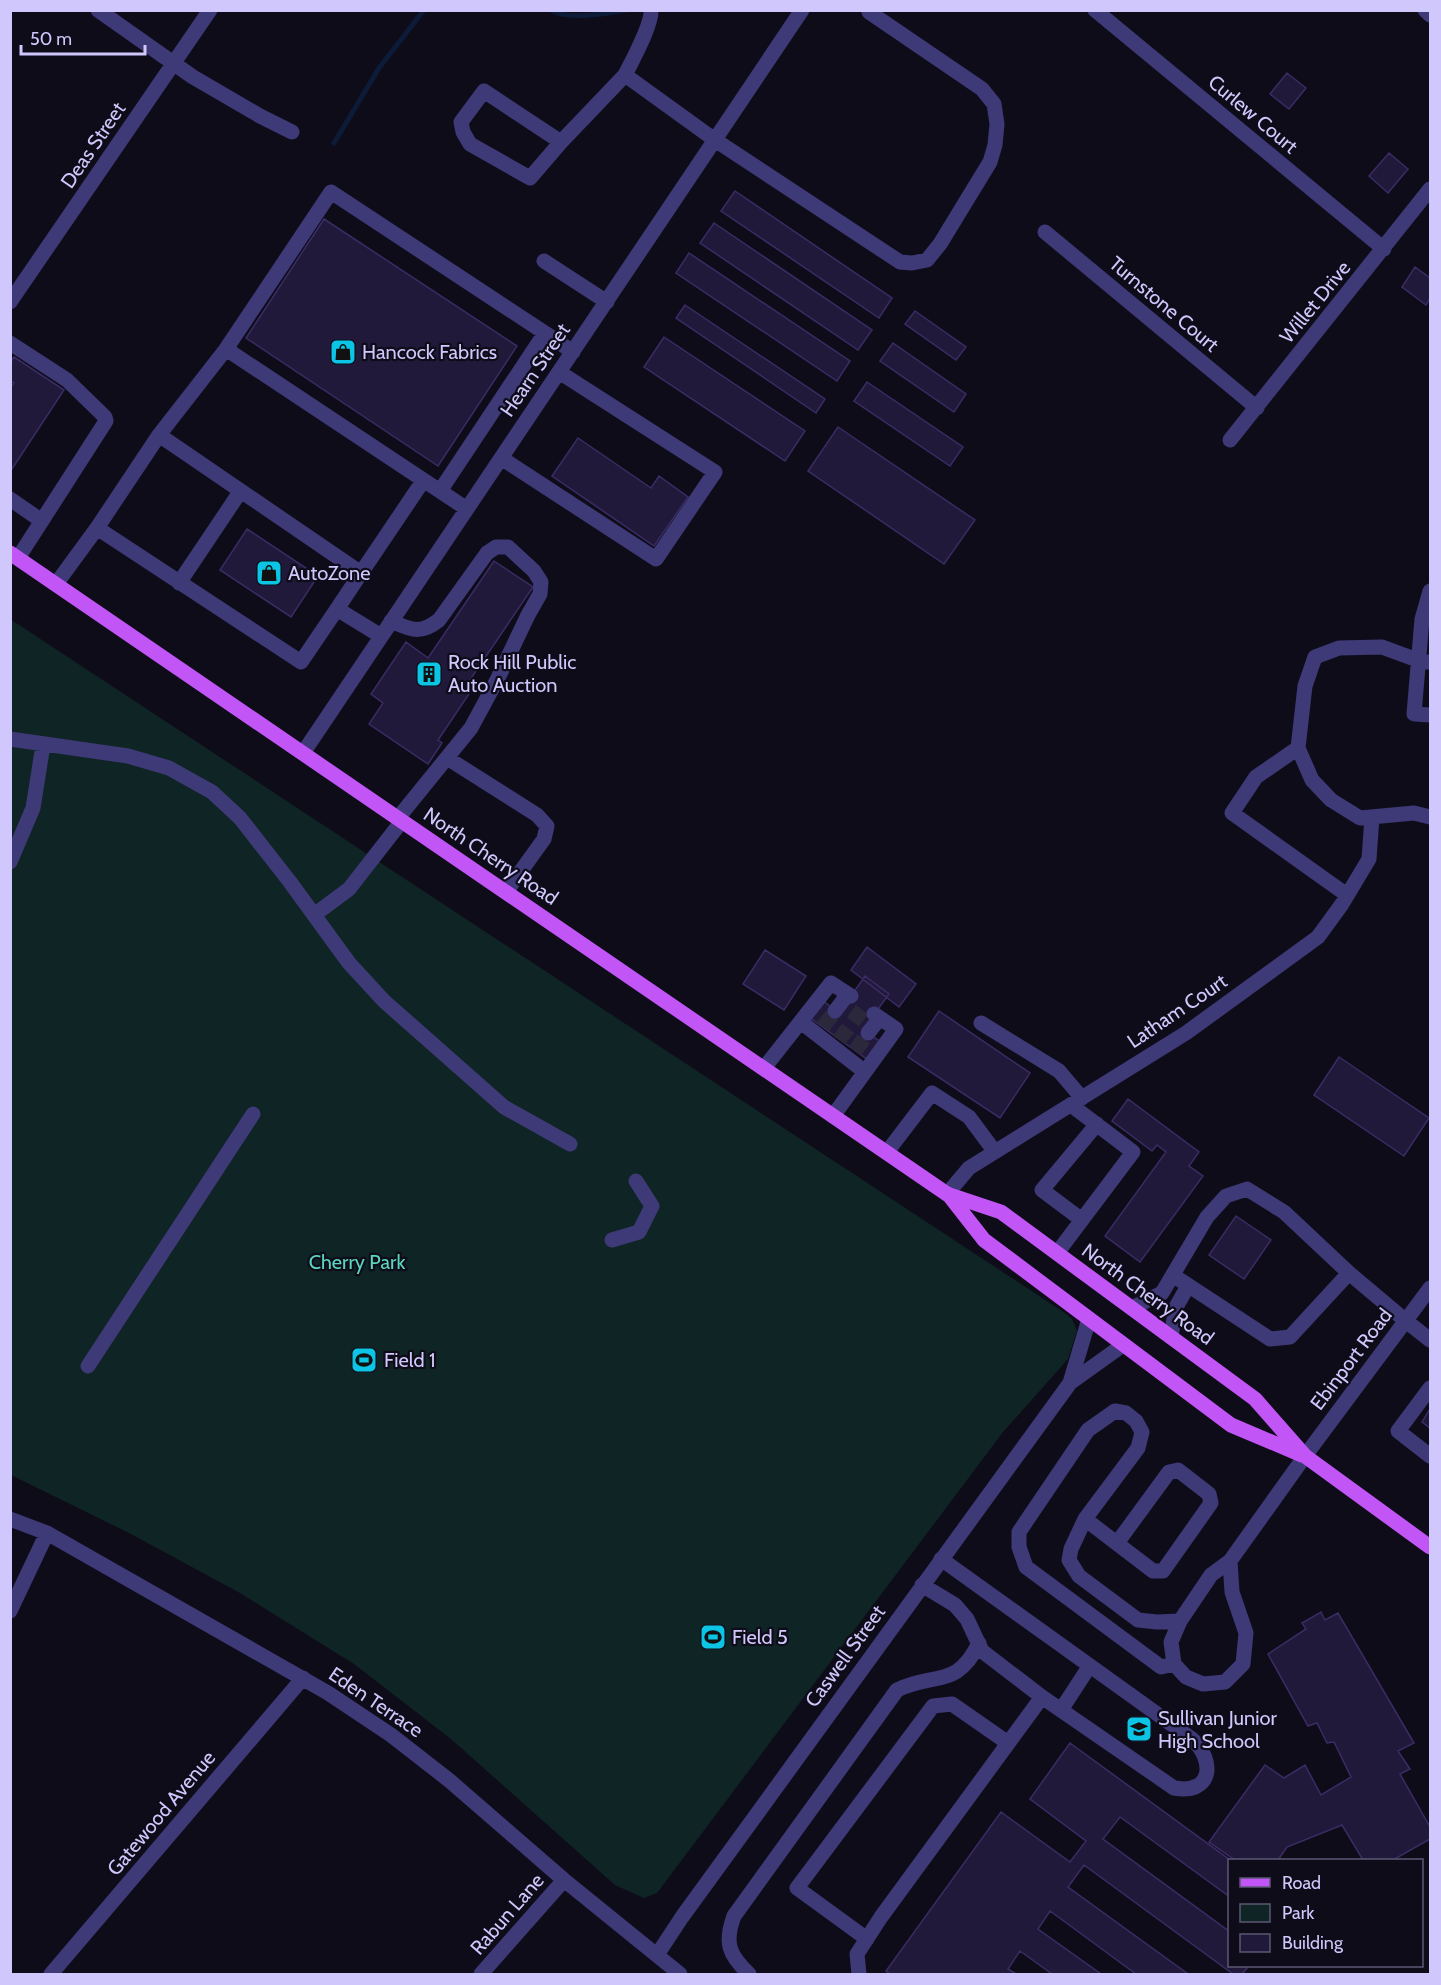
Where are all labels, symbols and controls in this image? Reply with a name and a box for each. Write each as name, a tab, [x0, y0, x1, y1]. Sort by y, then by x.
scale bar	[21, 18, 146, 56]
text: 50 m	[30, 28, 72, 50]
street label: Curlew Court	[1203, 70, 1303, 158]
street label: Deas Street	[56, 97, 131, 193]
street label: Turnstone Court	[1104, 251, 1224, 357]
street label: Willet Drive	[1275, 256, 1355, 348]
street label: Hearn Street	[495, 319, 575, 421]
shop icon: Hancock Fabrics	[328, 337, 358, 367]
place label: Hancock Fabrics	[362, 340, 497, 364]
shop icon: AutoZone	[254, 558, 284, 588]
place label: AutoZone	[288, 561, 370, 585]
place label: Rock Hill Public Auto Auction	[448, 650, 576, 697]
building icon: Rock Hill Public Auto Auction	[414, 659, 444, 689]
street label: North Cherry Road	[419, 802, 563, 910]
street label: Latham Court	[1123, 969, 1232, 1053]
street label: North Cherry Road	[1077, 1238, 1219, 1350]
park label: Cherry Park	[309, 1250, 405, 1274]
street label: Ebinport Road	[1305, 1304, 1397, 1414]
sports icon: Field 1	[349, 1345, 379, 1375]
place label: Field 1	[384, 1348, 436, 1372]
street label: Caswell Street	[800, 1600, 890, 1712]
sports icon: Field 5	[698, 1622, 728, 1652]
place label: Field 5	[732, 1625, 788, 1649]
street label: Eden Terrace	[324, 1662, 428, 1742]
place label: Sullivan Junior High School	[1158, 1706, 1277, 1753]
school or university icon: Sullivan Junior High School	[1124, 1714, 1154, 1744]
street label: Gatewood Avenue	[102, 1746, 220, 1880]
legend	[1228, 1859, 1423, 1967]
street label: Rabun Lane	[465, 1868, 549, 1960]
text: Road	[1282, 1872, 1321, 1894]
text: Park	[1282, 1902, 1315, 1924]
text: Building	[1282, 1932, 1344, 1954]

